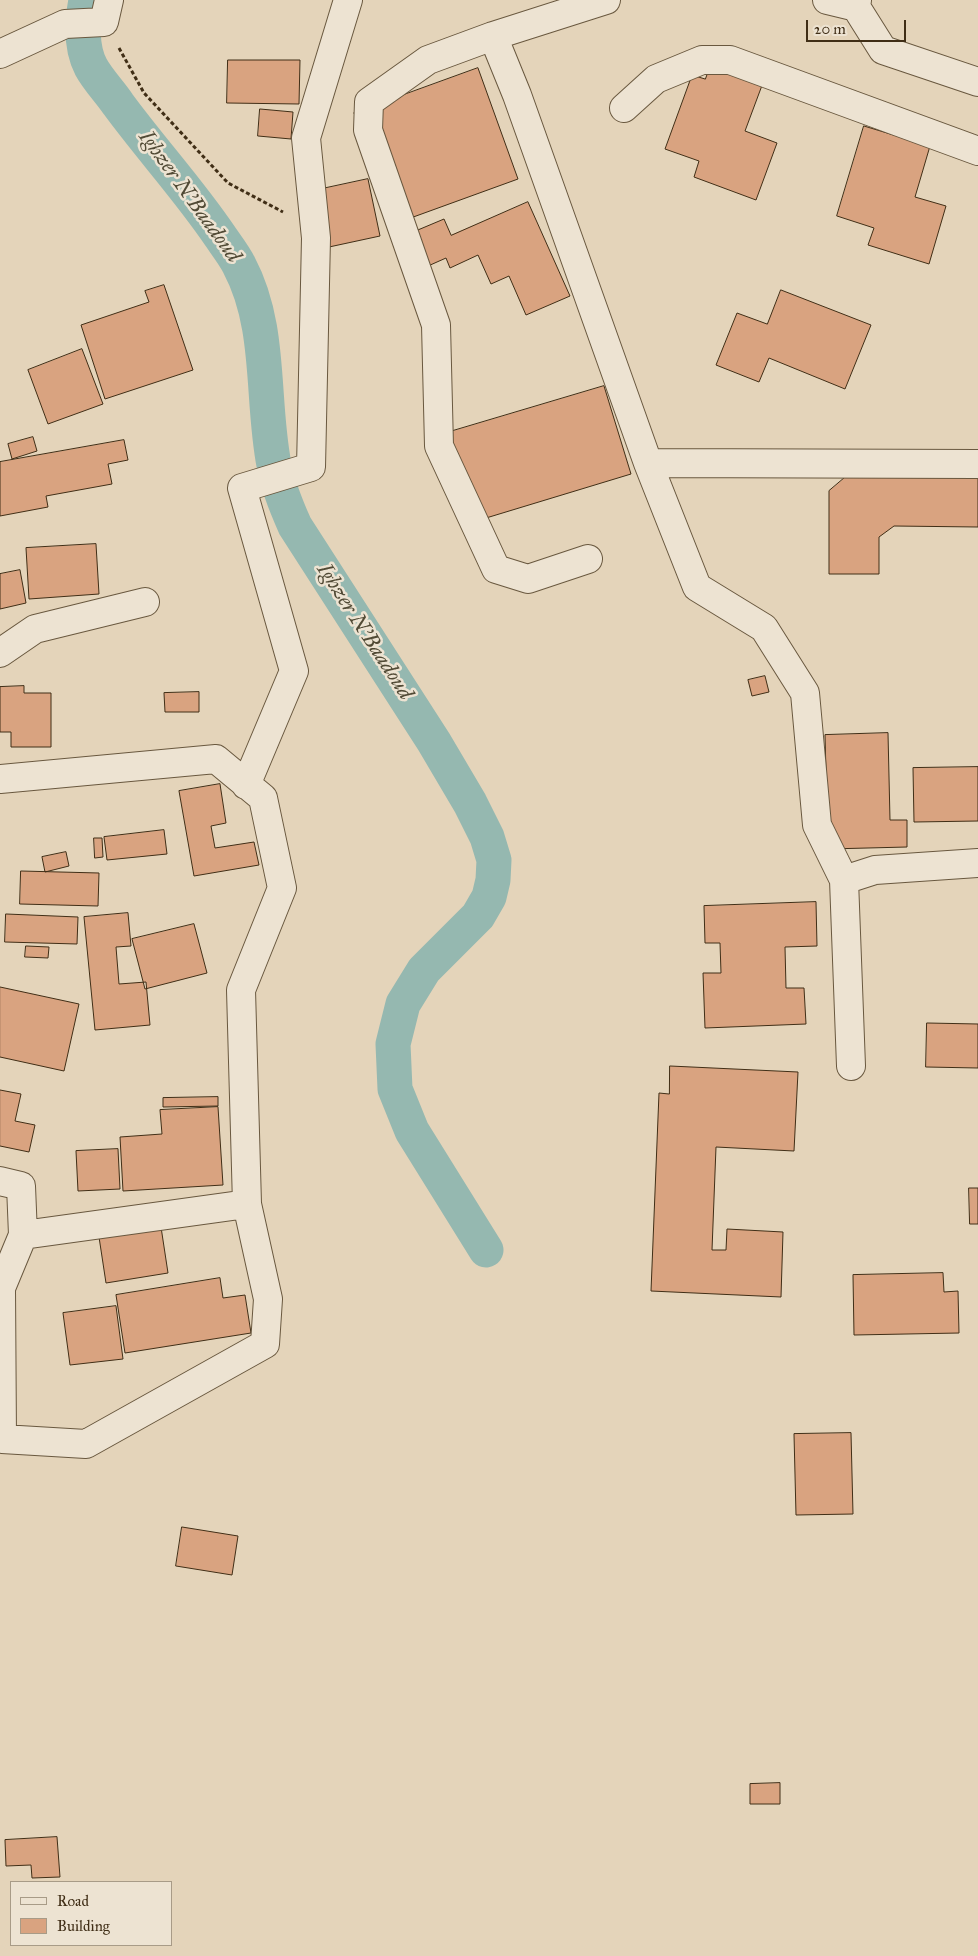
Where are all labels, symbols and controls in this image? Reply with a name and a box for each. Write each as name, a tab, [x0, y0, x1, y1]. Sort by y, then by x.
scale bar	[808, 10, 908, 42]
text: 20 m	[814, 20, 846, 38]
water label: Ighzer N'Baadoud	[133, 126, 245, 268]
water label: Ighzer N'Baadoud	[311, 559, 417, 705]
legend	[10, 1881, 172, 1946]
text: Road	[57, 1892, 89, 1910]
text: Building	[57, 1917, 110, 1935]

